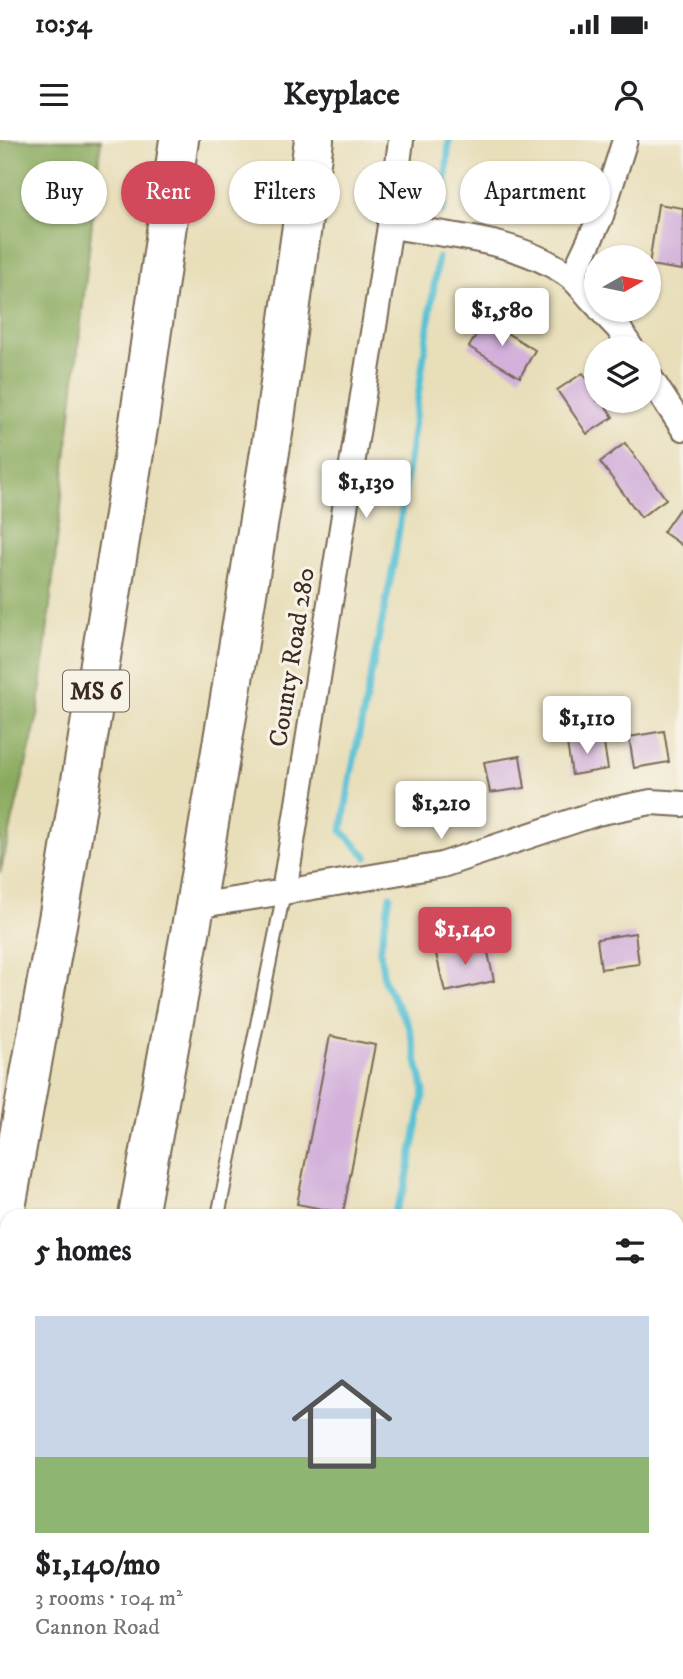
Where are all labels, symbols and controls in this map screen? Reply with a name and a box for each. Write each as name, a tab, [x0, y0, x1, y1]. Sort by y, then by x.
text: 10:54	[35, 8, 92, 41]
text: Keyplace	[283, 75, 400, 115]
icon: menu	[35, 76, 73, 114]
icon: person	[610, 76, 648, 114]
chip: Buy	[21, 161, 107, 224]
chip: Rent	[121, 161, 215, 224]
chip: Filters	[229, 161, 340, 224]
chip: New	[354, 161, 446, 224]
chip: Apartment	[460, 161, 610, 224]
north arrow	[584, 245, 662, 322]
map controls	[584, 245, 661, 413]
pin: $1,580	[445, 288, 559, 348]
text: $1,580	[471, 296, 533, 325]
button: layers	[584, 336, 661, 413]
pin: $1,130	[309, 460, 423, 520]
text: $1,130	[338, 468, 394, 497]
street label: County Road 280	[262, 565, 323, 749]
road number: MS 6	[63, 670, 129, 712]
pin: $1,110	[530, 696, 644, 756]
text: $1,110	[559, 704, 615, 733]
pin: $1,210	[384, 782, 498, 841]
text: $1,210	[411, 789, 471, 818]
pin: $1,140	[408, 908, 522, 967]
text: $1,140	[434, 915, 496, 944]
icon: filters	[611, 1232, 649, 1270]
text: 5 homes	[35, 1233, 131, 1270]
icon: home	[279, 1361, 405, 1487]
text: $1,140/mo	[35, 1547, 160, 1584]
text: 3 rooms · 104 m²	[35, 1584, 183, 1613]
text: Cannon Road	[35, 1613, 160, 1642]

